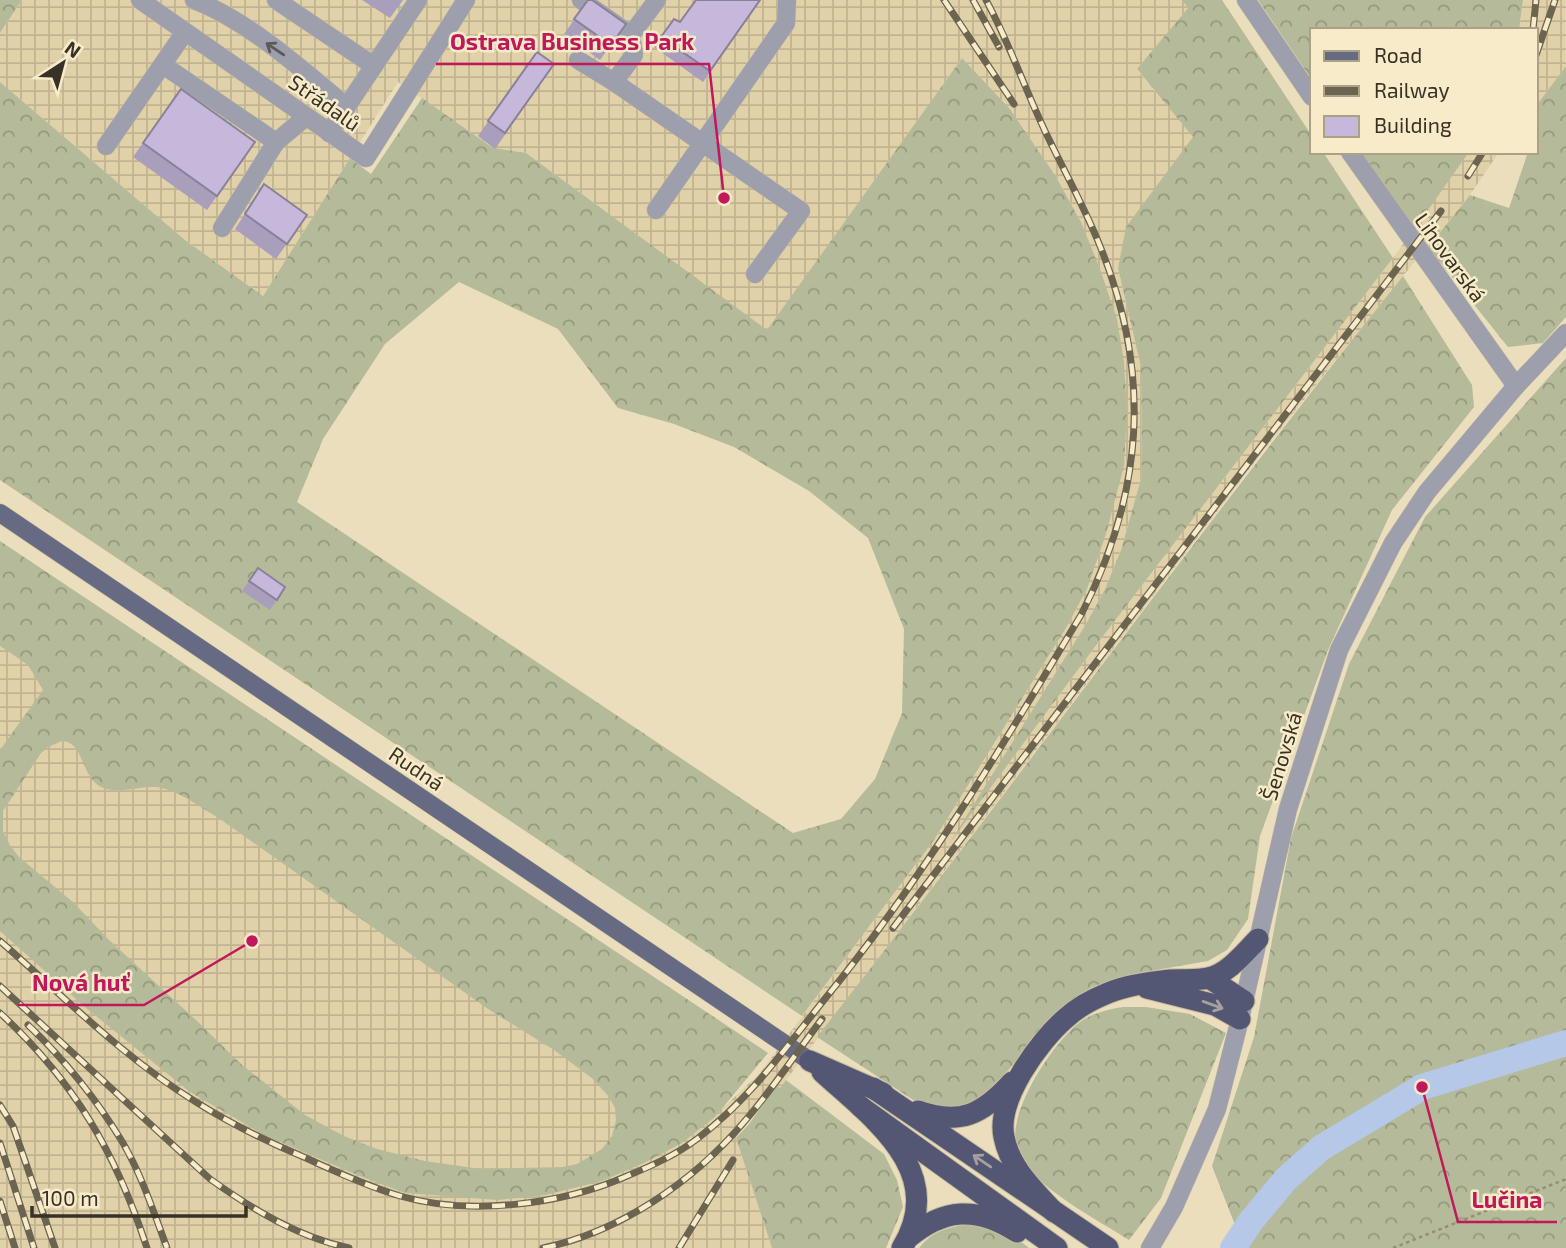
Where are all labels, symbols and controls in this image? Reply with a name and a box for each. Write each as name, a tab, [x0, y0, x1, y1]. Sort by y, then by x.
callout: Ostrava Business Park	[436, 20, 709, 64]
text: Ostrava Business Park	[450, 27, 694, 55]
north arrow	[28, 28, 98, 98]
legend	[1310, 28, 1538, 154]
text: N	[61, 36, 86, 62]
one-way arrow	[266, 41, 285, 56]
text: Road	[1374, 42, 1422, 67]
street label: Střádalů	[285, 68, 365, 136]
text: Railway	[1374, 77, 1450, 102]
text: Building	[1374, 112, 1452, 137]
street label: Lihovarská	[1410, 208, 1492, 306]
street label: Šenovská	[1256, 709, 1306, 803]
street label: Rudná	[385, 741, 449, 795]
callout: Nová huť	[18, 961, 144, 1005]
text: Nová huť	[32, 968, 130, 996]
one-way arrow	[1201, 1000, 1223, 1012]
one-way arrow	[972, 1154, 992, 1168]
scale bar	[32, 1174, 245, 1218]
callout: Lučina	[1458, 1178, 1557, 1222]
text: 100 m	[42, 1185, 99, 1210]
text: Lučina	[1472, 1185, 1542, 1213]

